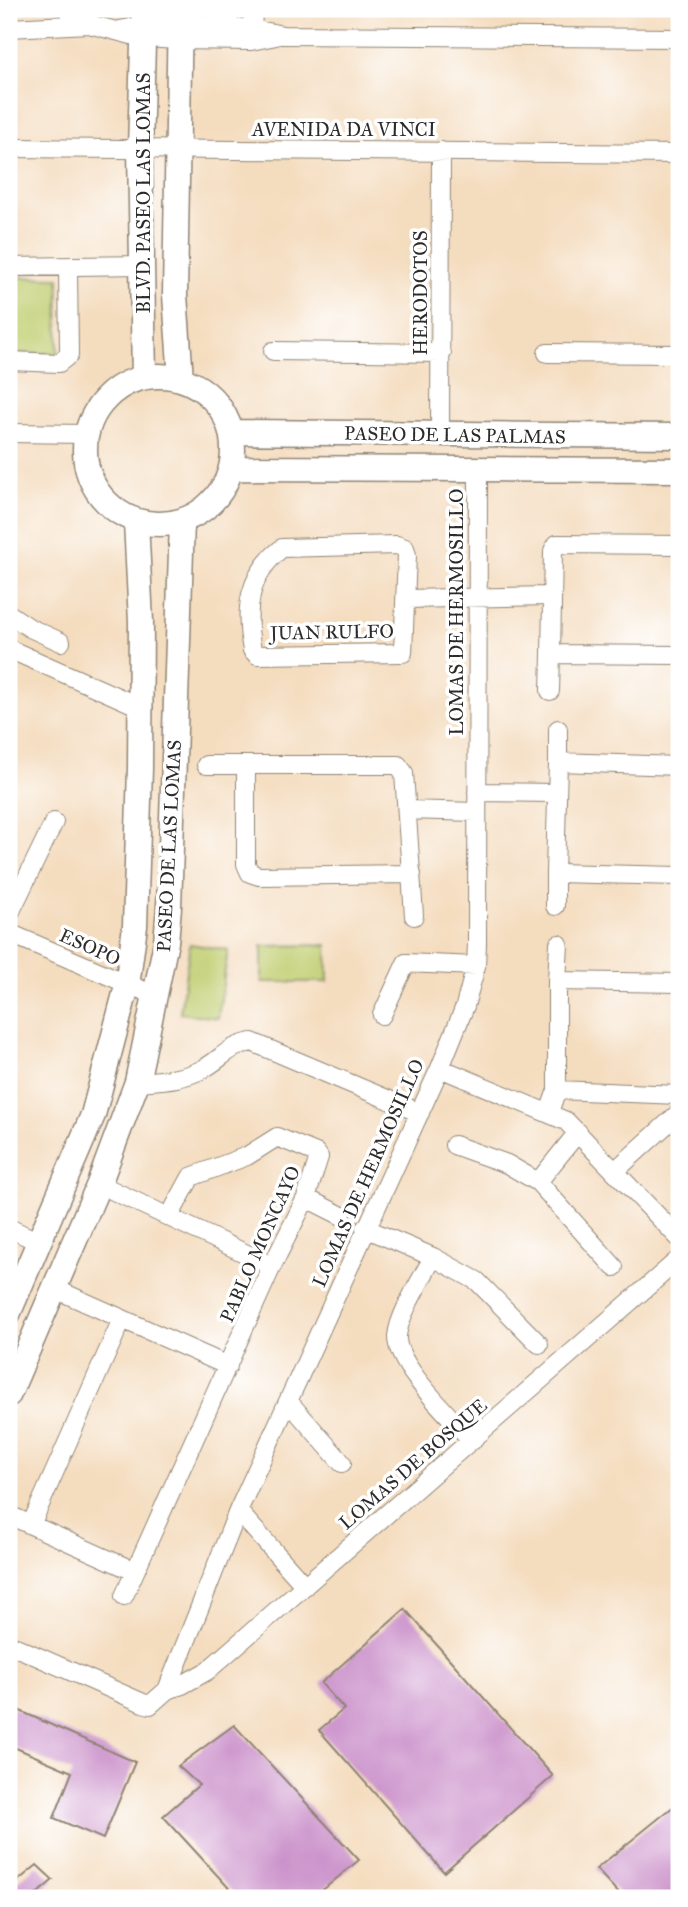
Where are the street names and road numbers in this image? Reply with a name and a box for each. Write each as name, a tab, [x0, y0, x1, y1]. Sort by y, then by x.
street label: BLVD. PASEO LAS LOMAS	[132, 73, 155, 313]
street label: AVENIDA DA VINCI	[251, 118, 436, 141]
street label: HERODOTOS	[409, 230, 432, 356]
street label: PASEO DE LAS PALMAS	[344, 422, 566, 448]
street label: LOMAS DE HERMOSILLO	[445, 488, 468, 736]
street label: JUAN RULFO	[268, 619, 394, 646]
street label: PASEO DE LAS LOMAS	[152, 739, 186, 953]
street label: ESOPO	[56, 923, 124, 971]
street label: LOMAS DE HERMOSILLO	[307, 1055, 429, 1291]
street label: PABLO MONCAYO	[215, 1162, 305, 1326]
street label: LOMAS DE BOSQUE	[335, 1393, 492, 1534]

